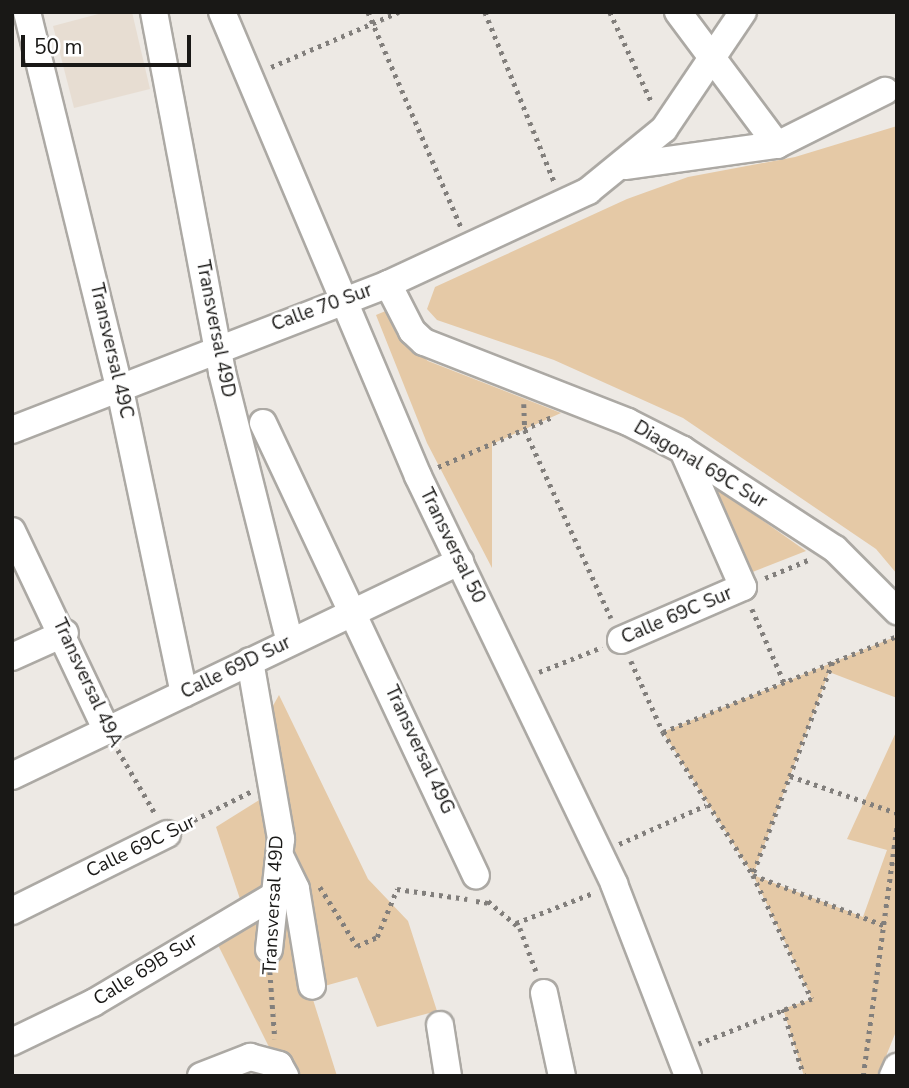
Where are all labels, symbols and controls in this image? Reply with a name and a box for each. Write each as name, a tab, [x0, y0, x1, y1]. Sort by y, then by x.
scale bar	[24, 21, 194, 65]
text: 50 m	[34, 33, 83, 61]
street label: Transversal 49D	[190, 258, 240, 400]
street label: Calle 70 Sur	[269, 279, 375, 337]
street label: Transversal 49C	[84, 281, 138, 421]
street label: Diagonal 69C Sur	[629, 416, 771, 514]
street label: Transversal 50	[414, 485, 490, 607]
street label: Calle 69C Sur	[618, 582, 736, 650]
street label: Transversal 49A	[47, 615, 127, 751]
street label: Calle 69D Sur	[177, 632, 295, 704]
street label: Transversal 49G	[379, 682, 459, 818]
street label: Calle 69C Sur	[83, 811, 199, 883]
street label: Transversal 49D	[259, 835, 289, 975]
street label: Calle 69B Sur	[90, 929, 202, 1011]

